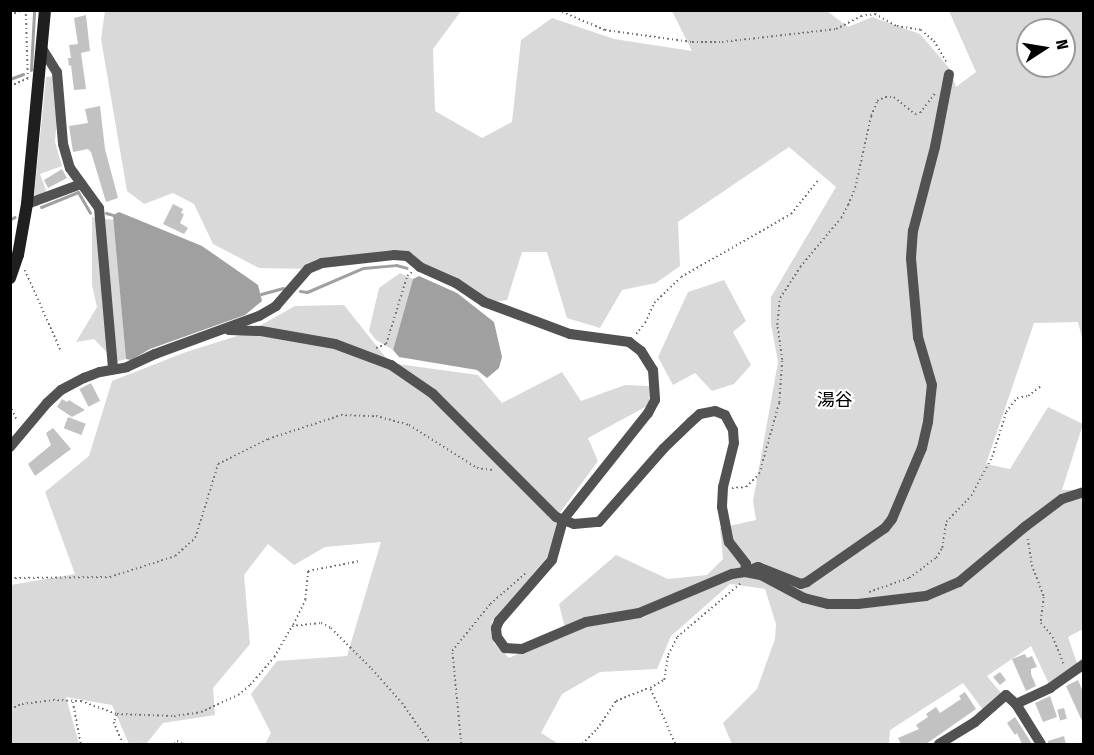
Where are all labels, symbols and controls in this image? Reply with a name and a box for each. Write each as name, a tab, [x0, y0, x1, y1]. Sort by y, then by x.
north arrow	[1016, 18, 1076, 78]
text: N	[1052, 38, 1072, 51]
district label: 湯谷	[817, 389, 853, 411]

